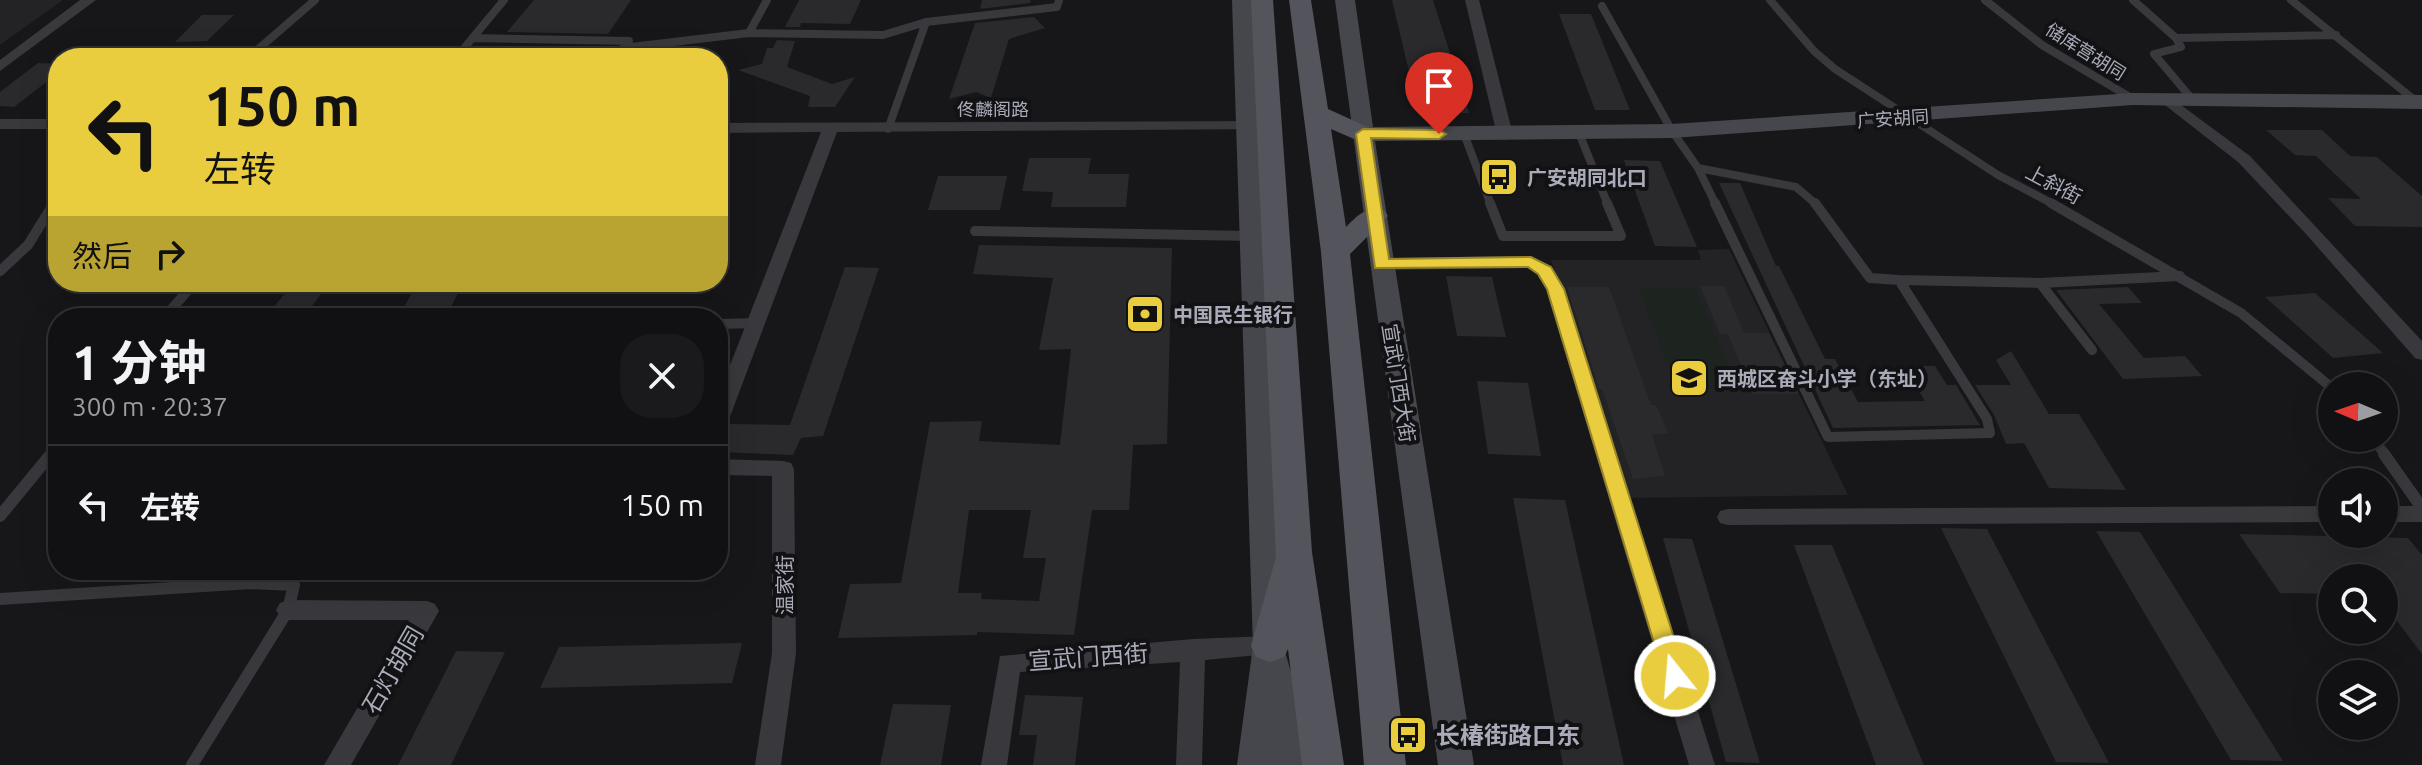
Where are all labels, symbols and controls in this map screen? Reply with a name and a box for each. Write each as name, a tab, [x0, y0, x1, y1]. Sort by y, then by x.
street label: 储库营胡同	[2043, 19, 2129, 83]
pin	[1405, 52, 1473, 134]
icon: arrive	[1417, 64, 1461, 108]
text: 150 m	[204, 74, 360, 137]
icon: left	[72, 80, 176, 184]
street label: 佟麟阁路	[957, 99, 1029, 119]
street label: 广安胡同	[1856, 106, 1930, 130]
text: 左转	[204, 148, 276, 189]
bus stop icon: 广安胡同北口	[1478, 156, 1520, 198]
street label: 上斜街	[2022, 160, 2086, 208]
place label: 广安胡同北口	[1527, 166, 1647, 189]
icon: right	[148, 232, 192, 276]
text: 然后	[72, 239, 132, 273]
bank icon: 中国民生银行	[1124, 293, 1166, 335]
place label: 中国民生银行	[1173, 303, 1293, 326]
street label: 宣武门西大街	[1378, 322, 1420, 444]
button: close	[620, 334, 704, 418]
text: 1 分钟	[72, 335, 206, 389]
school or university icon: 西城区奋斗小学（东址）	[1668, 357, 1710, 399]
place label: 西城区奋斗小学（东址）	[1717, 367, 1937, 390]
north arrow	[2318, 372, 2398, 452]
map controls	[2318, 372, 2398, 740]
text: 300 m · 20:37	[72, 392, 228, 421]
button: sound	[2318, 468, 2398, 548]
icon: left	[72, 483, 116, 527]
text: 150 m	[620, 488, 704, 522]
text: 左转	[140, 490, 200, 524]
street label: 温家街	[773, 555, 796, 615]
button: search	[2318, 564, 2398, 644]
street label: 石灯胡同	[357, 622, 429, 718]
position arrow	[1633, 634, 1717, 718]
street label: 宣武门西街	[1027, 639, 1149, 675]
button: layers	[2318, 660, 2398, 740]
bus stop icon: 长椿街路口东	[1387, 714, 1429, 756]
place label: 长椿街路口东	[1436, 722, 1580, 749]

